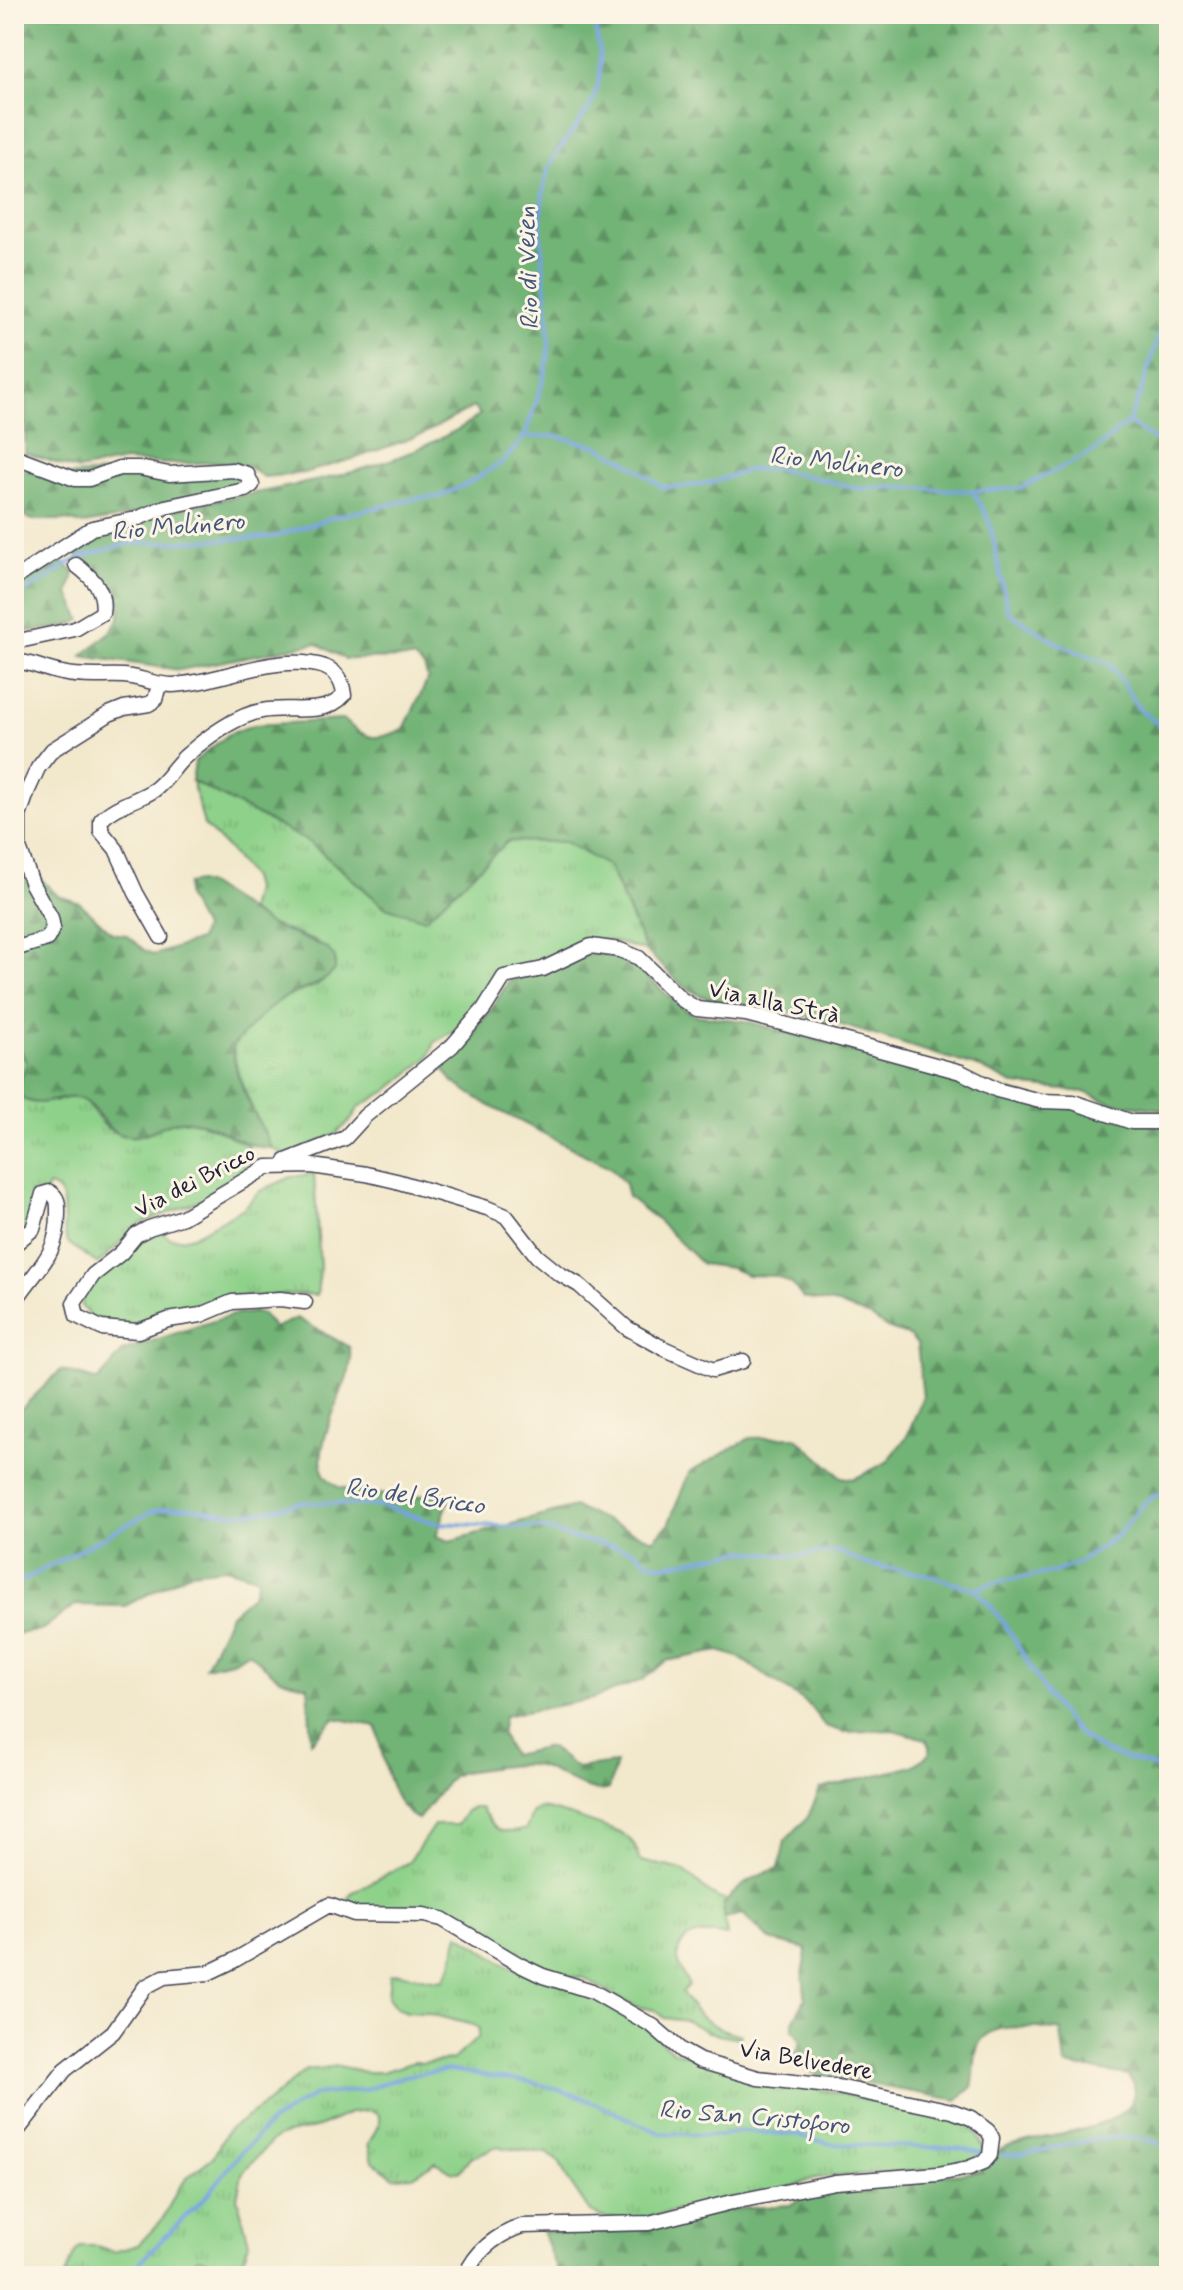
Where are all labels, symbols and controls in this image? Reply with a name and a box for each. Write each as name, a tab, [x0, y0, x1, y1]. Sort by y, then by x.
water label: Rio di Veien	[510, 205, 548, 331]
water label: Rio Molinero	[768, 439, 905, 487]
water label: Rio Molinero	[110, 504, 247, 550]
street label: Via alla Strà	[706, 974, 842, 1032]
street label: Via dei Bricco	[129, 1138, 261, 1226]
water label: Rio del Bricco	[343, 1470, 488, 1524]
street label: Via Belvedere	[737, 2034, 875, 2088]
water label: Rio San Cristoforo	[657, 2093, 852, 2145]

